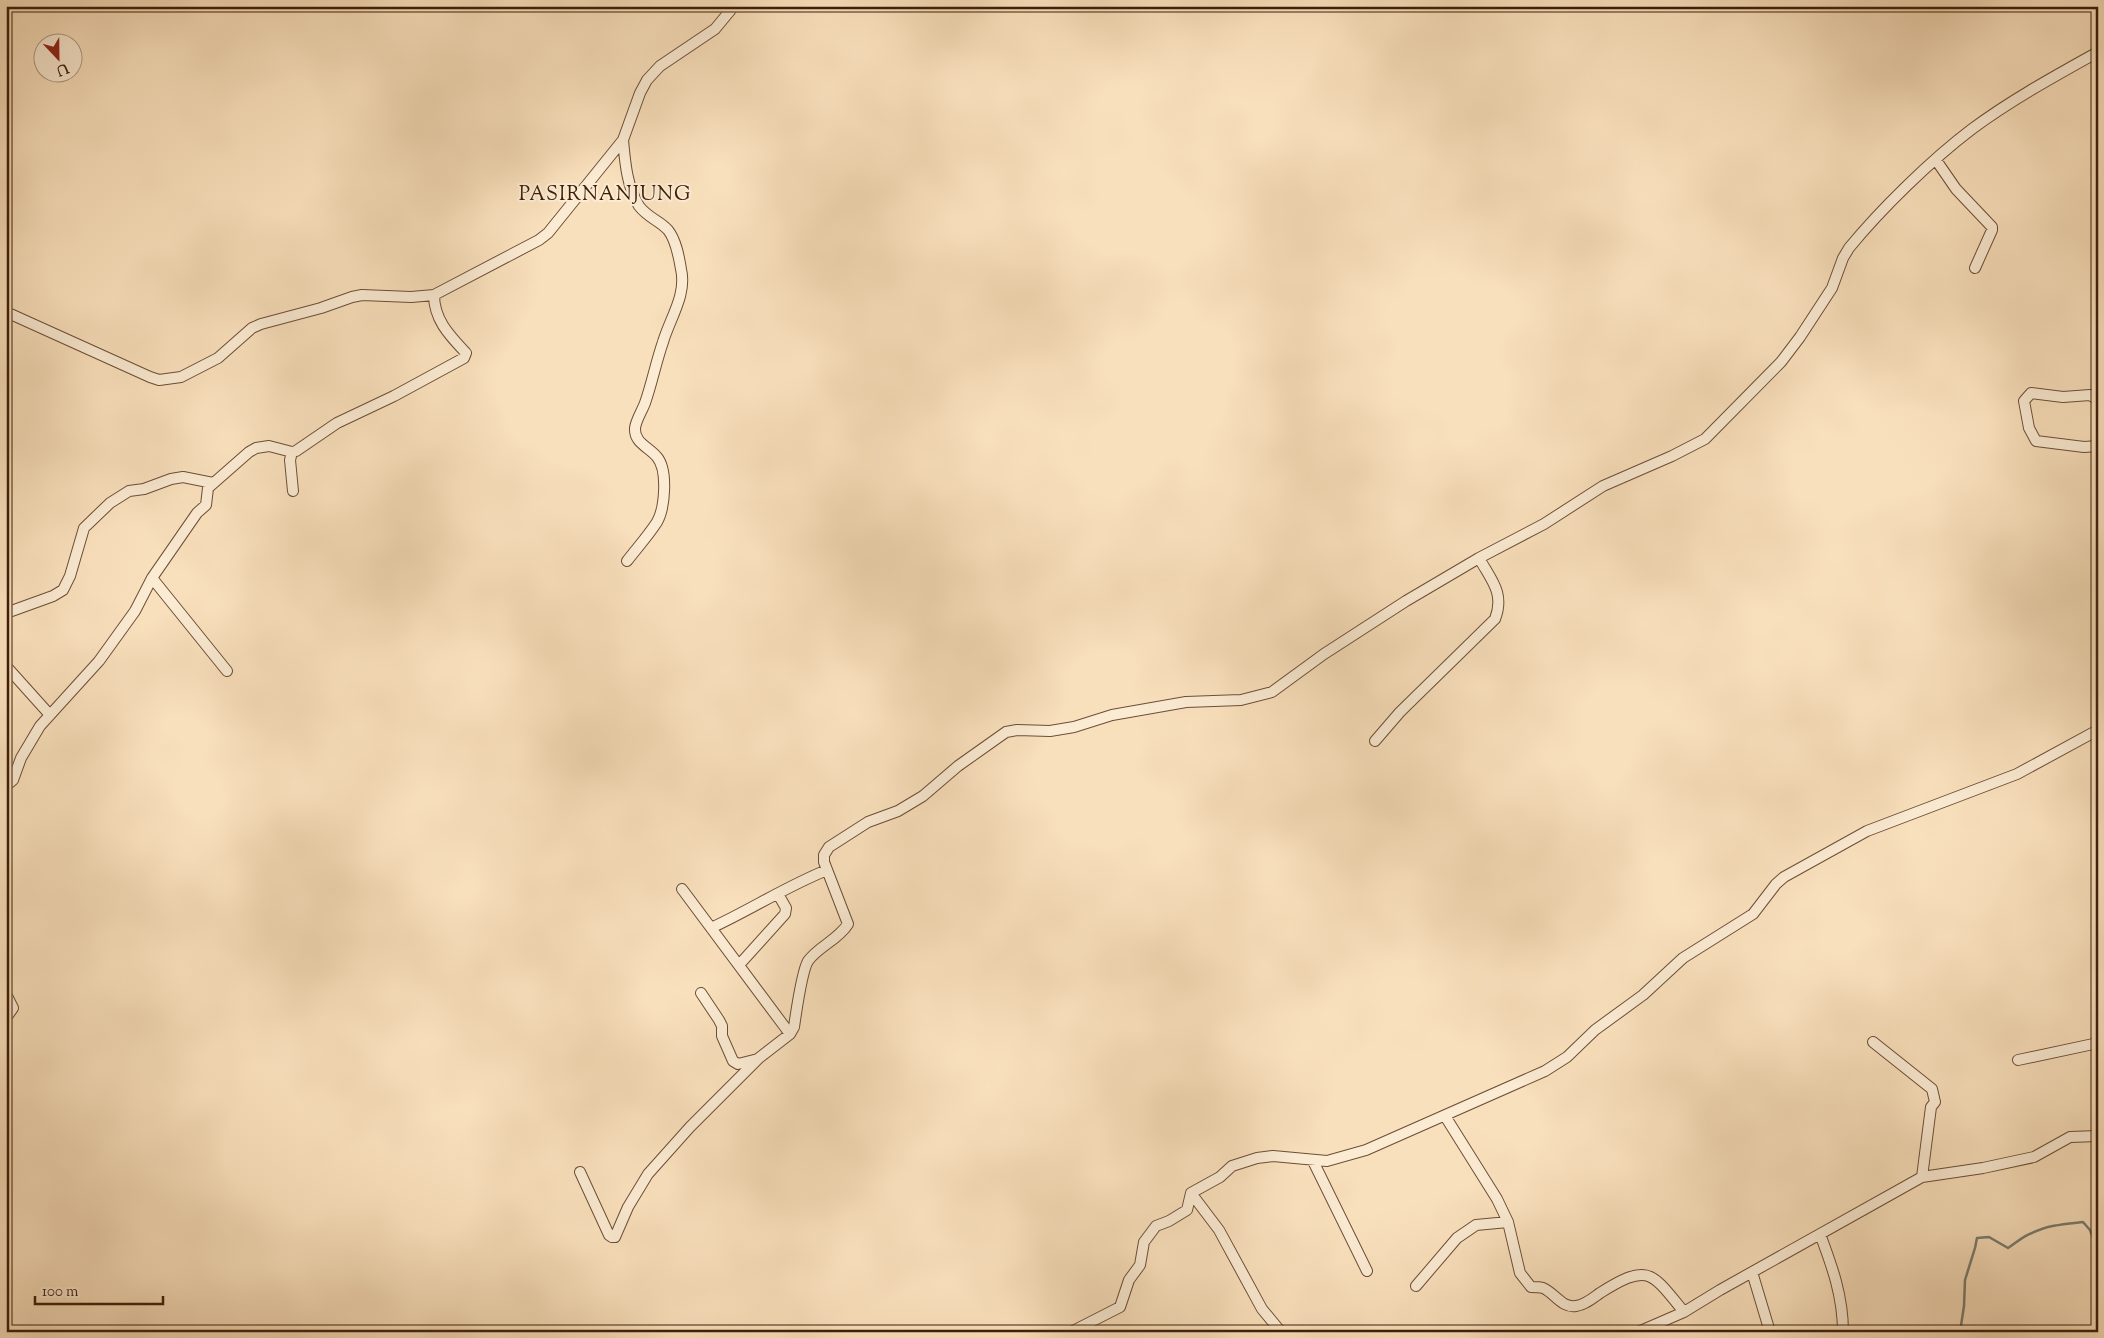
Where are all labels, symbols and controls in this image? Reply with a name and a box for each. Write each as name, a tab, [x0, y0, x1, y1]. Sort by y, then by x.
north arrow	[32, 32, 82, 82]
text: U	[53, 57, 71, 80]
district label: PASIRNANJUNG	[519, 181, 691, 210]
scale bar	[35, 1273, 162, 1305]
text: 100 m	[42, 1282, 79, 1303]

